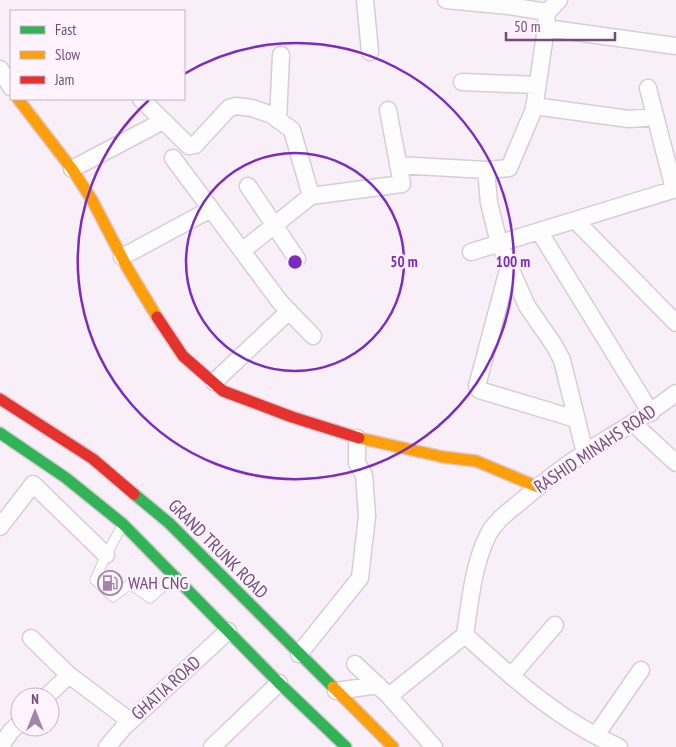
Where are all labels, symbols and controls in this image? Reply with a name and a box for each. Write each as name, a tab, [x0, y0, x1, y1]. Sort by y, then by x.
legend	[10, 10, 185, 100]
scale bar	[506, 10, 615, 42]
text: 50 m	[514, 17, 540, 36]
text: Fast	[55, 20, 76, 39]
text: Slow	[55, 45, 80, 64]
text: Jam	[54, 70, 74, 89]
text: 50 m	[390, 252, 418, 271]
text: 100 m	[496, 252, 530, 271]
centre of rings	[286, 253, 304, 271]
street label: RASHID MINAHS ROAD	[529, 399, 660, 498]
street label: GRAND TRUNK ROAD	[164, 494, 273, 603]
fuel station icon: WAH CNG	[97, 570, 123, 596]
place label: WAH CNG	[128, 571, 189, 594]
street label: GHATIA ROAD	[126, 650, 205, 725]
north arrow	[10, 687, 60, 737]
text: N	[31, 690, 39, 708]

